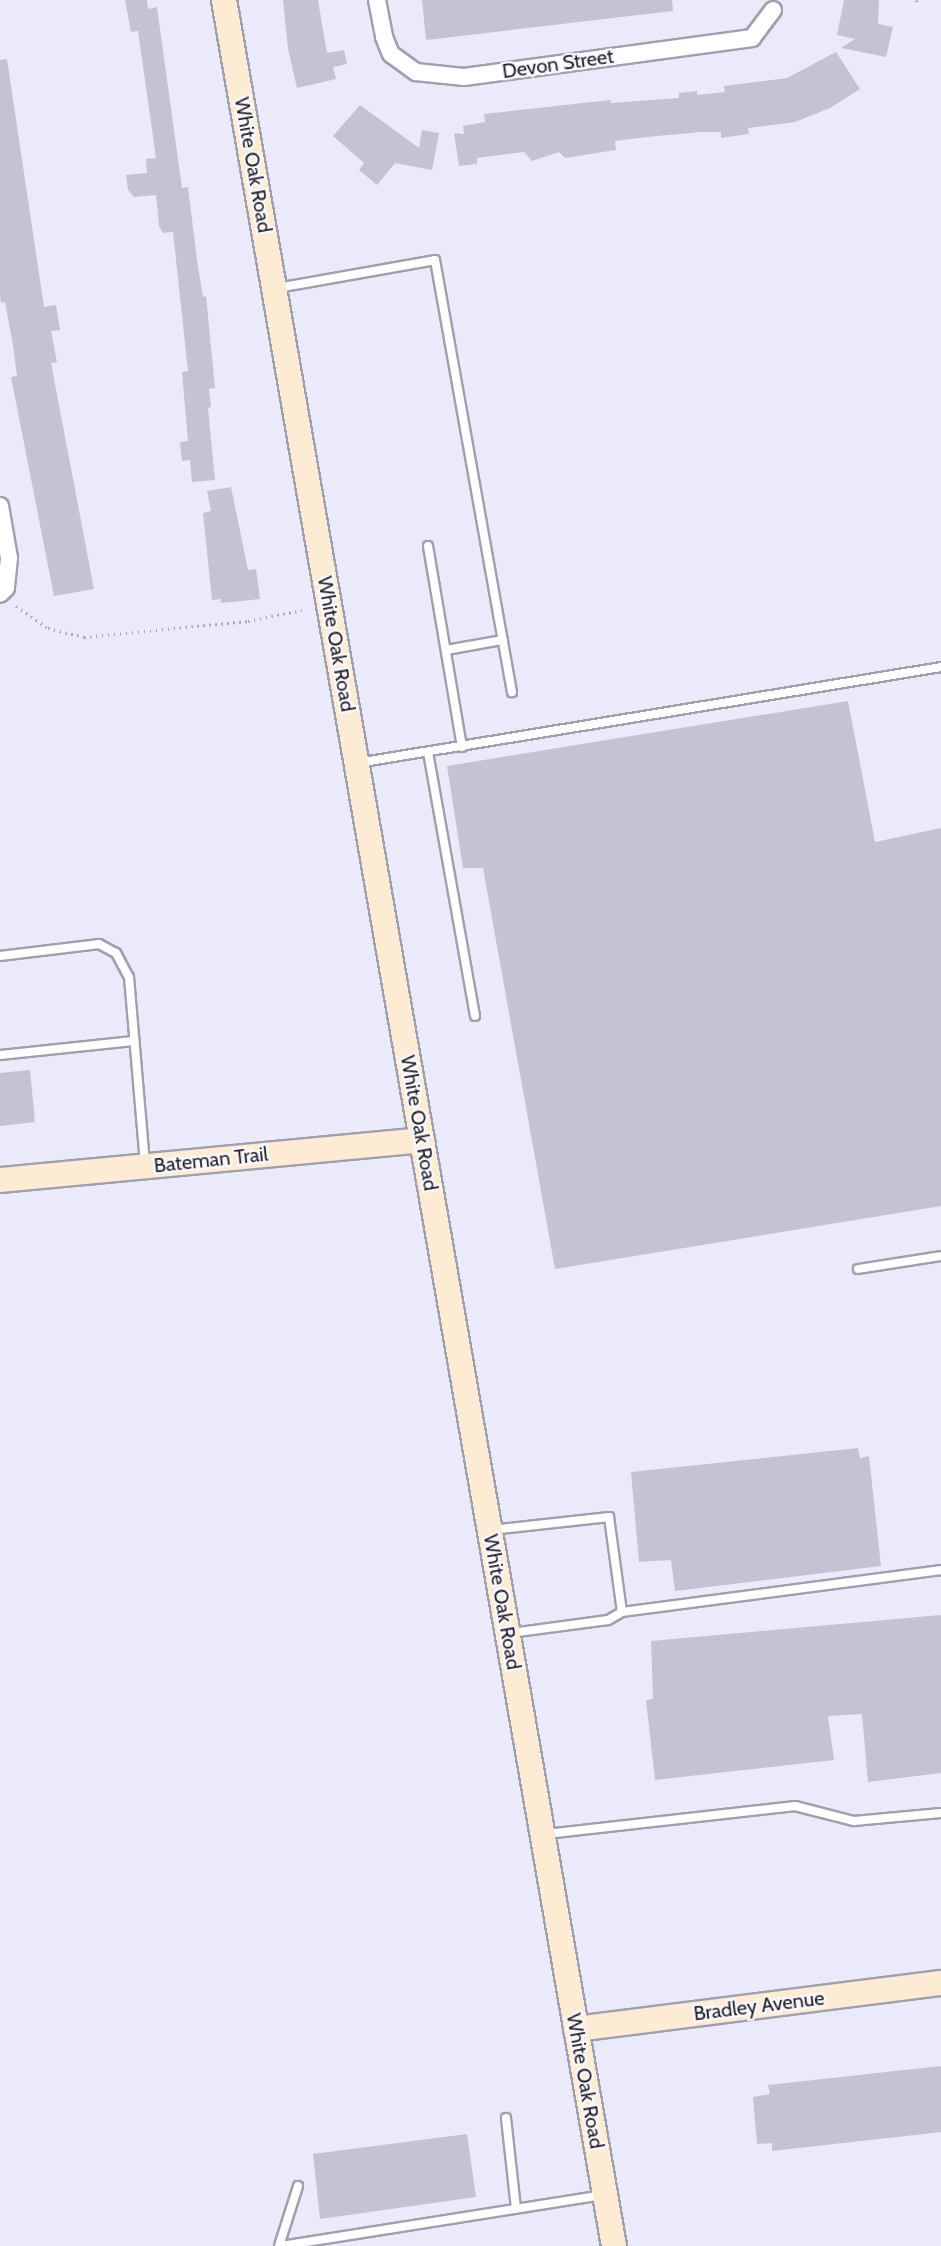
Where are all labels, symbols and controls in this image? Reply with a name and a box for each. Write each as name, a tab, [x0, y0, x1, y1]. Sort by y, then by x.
street label: Devon Street	[501, 44, 615, 84]
street label: White Oak Road	[229, 95, 277, 235]
street label: White Oak Road	[312, 574, 360, 714]
street label: White Oak Road	[395, 1053, 443, 1193]
street label: Bateman Trail	[153, 1142, 269, 1178]
street label: White Oak Road	[478, 1532, 526, 1672]
street label: Bradley Avenue	[692, 1986, 826, 2026]
street label: White Oak Road	[561, 2011, 609, 2151]

